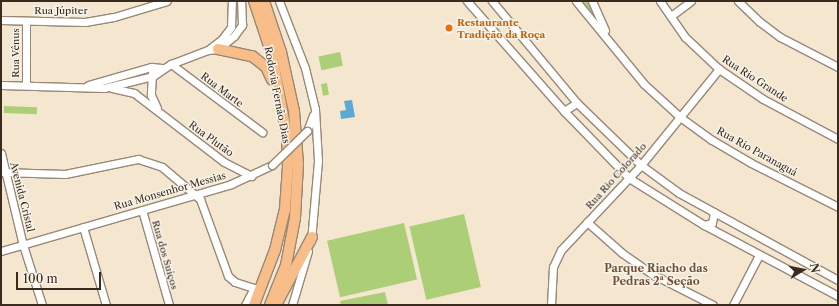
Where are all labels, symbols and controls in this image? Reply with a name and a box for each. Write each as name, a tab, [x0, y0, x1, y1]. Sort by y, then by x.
street label: Rua Júpiter	[34, 5, 88, 17]
place label: Restaurante Tradição da Roça	[457, 16, 545, 40]
marker: Restaurante Tradição da Roça	[444, 23, 454, 33]
street label: Rua Vênus	[10, 28, 22, 78]
street label: Rodovia Fernão Dias	[262, 45, 292, 145]
street label: Rua Rio Grande	[720, 53, 790, 105]
street label: Rua Marte	[198, 70, 246, 110]
street label: Rua Plutão	[186, 119, 236, 159]
street label: Rua Rio Paranaguá	[715, 125, 799, 179]
street label: Rua Rio Colorado	[583, 140, 649, 212]
street label: Avenida Cristal	[7, 161, 37, 233]
street label: Rua Monsenhor Messias	[113, 169, 227, 213]
street label: Rua dos Suíços	[149, 219, 181, 291]
north arrow	[783, 250, 823, 290]
district label: Parque Riacho das Pedras 2ª Seção	[604, 262, 708, 288]
text: N	[807, 262, 823, 274]
scale bar	[18, 264, 103, 290]
text: 100 m	[23, 271, 58, 286]

